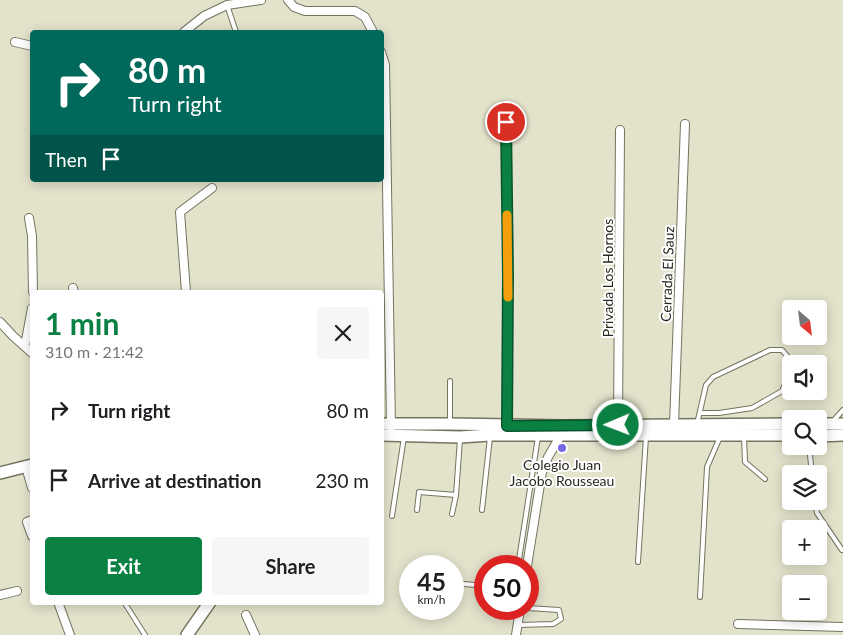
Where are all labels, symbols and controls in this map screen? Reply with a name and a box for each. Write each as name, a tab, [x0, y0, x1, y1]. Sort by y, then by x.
text: 80 m	[128, 48, 206, 90]
icon: right	[45, 50, 110, 115]
text: Turn right	[128, 90, 222, 117]
pin	[485, 101, 527, 143]
icon: arrive	[492, 108, 520, 136]
icon: arrive	[97, 145, 125, 173]
text: Then	[45, 148, 87, 171]
street label: Privada Los Hornos	[599, 219, 616, 337]
street label: Cerrada El Sauz	[657, 226, 677, 322]
north arrow	[782, 300, 828, 345]
map controls	[782, 300, 827, 620]
text: 1 min	[45, 305, 119, 341]
button: close	[317, 307, 369, 359]
text: 310 m · 21:42	[45, 342, 144, 361]
button: sound	[782, 355, 827, 400]
icon: right	[45, 396, 73, 424]
position arrow	[591, 398, 643, 450]
text: Turn right	[88, 399, 170, 422]
text: 80 m	[326, 399, 369, 422]
button: search	[782, 410, 827, 455]
marker: Colegio Juan Jacobo Rousseau	[556, 442, 568, 454]
place label: Colegio Juan Jacobo Rousseau	[510, 456, 614, 489]
button: layers	[782, 465, 827, 510]
icon: arrive	[45, 466, 73, 494]
text: Arrive at destination	[88, 469, 261, 492]
text: 230 m	[315, 469, 369, 492]
button: +	[782, 520, 827, 565]
button: Exit	[45, 537, 202, 595]
button: Share	[212, 537, 369, 595]
speed limit sign: 50	[474, 555, 539, 620]
text: 45	[417, 566, 446, 596]
button: −	[782, 575, 827, 620]
text: km/h	[417, 592, 446, 607]

